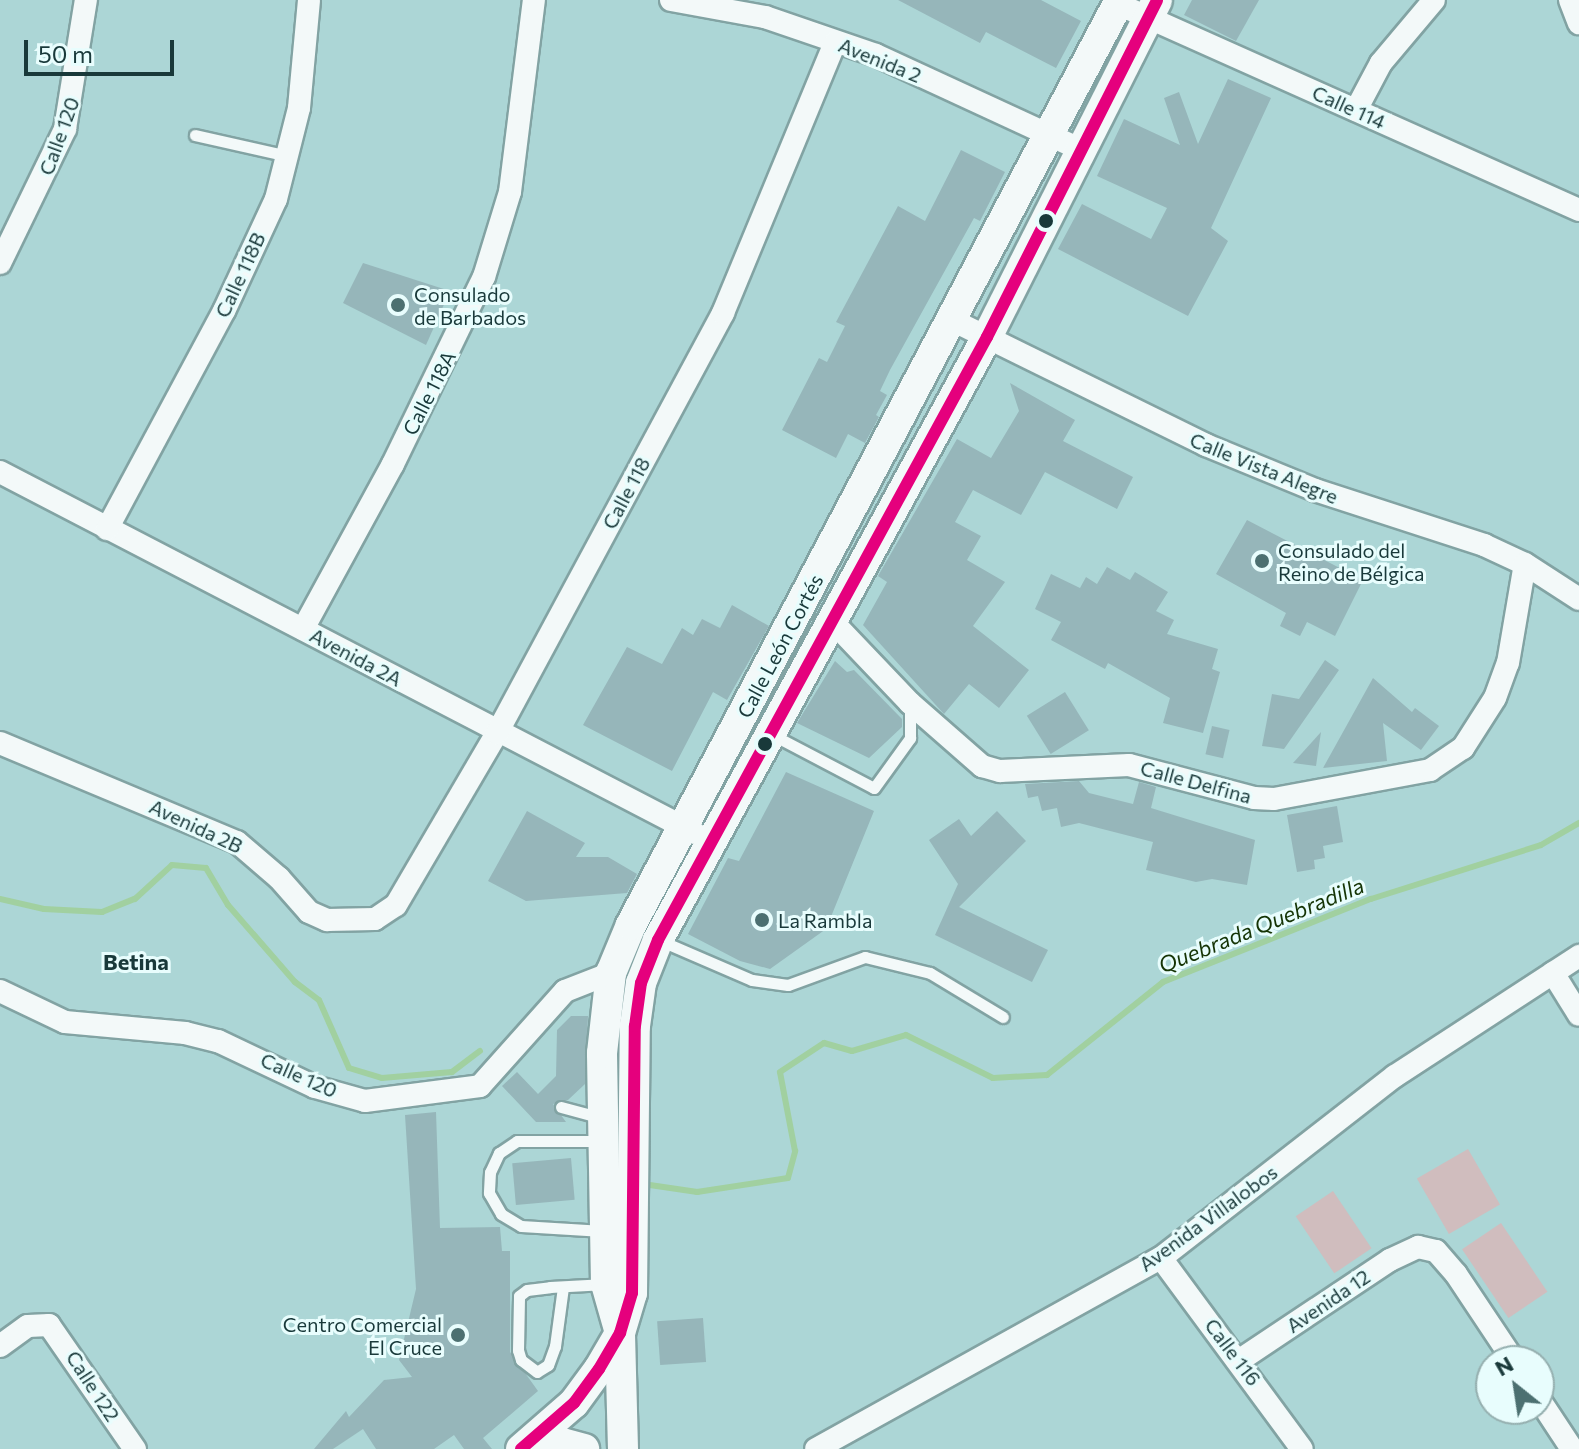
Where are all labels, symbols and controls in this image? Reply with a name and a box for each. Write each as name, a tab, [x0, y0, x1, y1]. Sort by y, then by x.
scale bar	[28, 24, 178, 74]
street label: Avenida 2	[835, 33, 925, 87]
text: 50 m	[38, 39, 93, 68]
street label: Calle 114	[1309, 80, 1389, 134]
street label: Calle 120	[34, 94, 84, 178]
unlabelled marker	[1038, 213, 1054, 229]
street label: Calle 118B	[210, 229, 270, 321]
place label: Consulado de Barbados	[414, 282, 526, 329]
marker: Consulado de Barbados	[389, 296, 407, 314]
street label: Calle 118A	[398, 347, 460, 439]
street label: Calle Vista Alegre	[1186, 427, 1342, 509]
street label: Calle 118	[597, 453, 655, 533]
place label: Consulado del Reino de Bélgica	[1278, 538, 1424, 585]
marker: Consulado del Reino de Bélgica	[1253, 552, 1271, 570]
street label: Calle León Cortés	[732, 570, 828, 722]
street label: Avenida 2A	[306, 623, 406, 691]
unlabelled marker	[757, 736, 773, 752]
street label: Calle Delfina	[1138, 756, 1254, 808]
street label: Avenida 2B	[146, 794, 246, 858]
water label: Quebrada Quebradilla	[1154, 872, 1368, 978]
place label: La Rambla	[778, 908, 872, 932]
marker: La Rambla	[753, 911, 771, 929]
district label: Betina	[103, 949, 169, 975]
street label: Calle 120	[257, 1047, 341, 1103]
street label: Avenida Villalobos	[1134, 1160, 1282, 1276]
street label: Avenida 12	[1282, 1264, 1374, 1338]
place label: Centro Comercial El Cruce	[283, 1312, 442, 1359]
street label: Calle 116	[1200, 1314, 1266, 1390]
marker: Centro Comercial El Cruce	[449, 1326, 467, 1344]
north arrow	[1475, 1345, 1555, 1425]
street label: Calle 122	[61, 1346, 125, 1426]
text: N	[1490, 1350, 1518, 1381]

